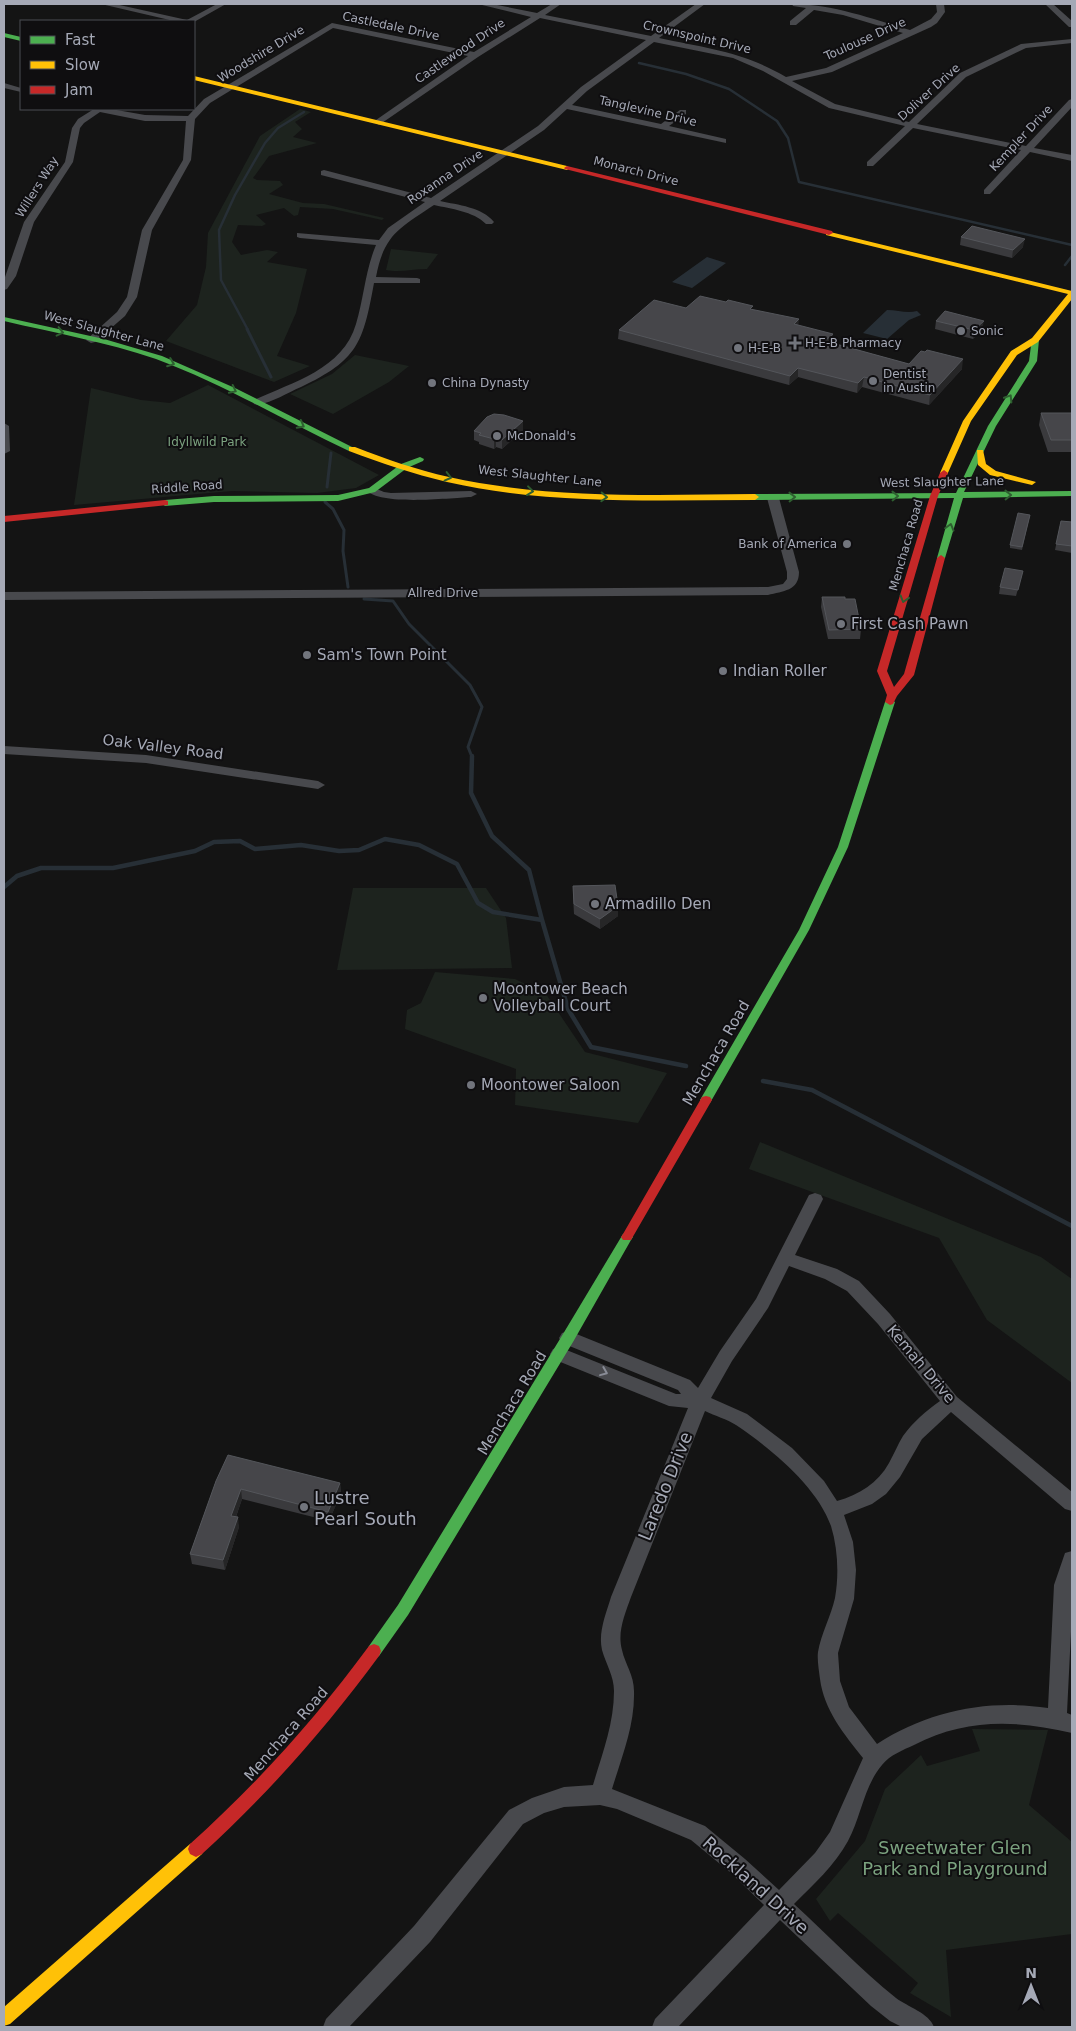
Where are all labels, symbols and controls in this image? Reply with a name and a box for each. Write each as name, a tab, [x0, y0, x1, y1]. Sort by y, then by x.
street label: Castledale Drive	[341, 9, 441, 43]
street label: Toulouse Drive	[821, 15, 908, 64]
street label: Castlewood Drive	[412, 16, 508, 86]
street label: Crownspoint Drive	[642, 18, 752, 56]
legend	[20, 20, 195, 110]
street label: Woodshire Drive	[215, 23, 307, 85]
text: Fast	[65, 31, 95, 49]
text: Slow	[65, 56, 100, 74]
street label: Doliver Drive	[895, 61, 963, 123]
text: Jam	[64, 81, 93, 99]
street label: Tanglevine Drive	[597, 93, 698, 129]
street label: Kempler Drive	[987, 102, 1055, 174]
street label: Roxanna Drive	[405, 147, 485, 207]
street label: Willers Way	[13, 154, 61, 220]
street label: Monarch Drive	[592, 154, 680, 188]
street label: West Slaughter Lane	[42, 308, 166, 354]
place label: Sonic	[971, 324, 1004, 338]
marker: Sonic	[955, 325, 967, 337]
one-way arrow	[56, 326, 65, 337]
place label: H-E-B Pharmacy	[805, 336, 902, 350]
marker: H-E-B Pharmacy	[789, 337, 801, 349]
place label: H-E-B	[748, 341, 781, 355]
marker: H-E-B	[732, 342, 744, 354]
one-way arrow	[166, 357, 175, 367]
place label: Dentist in Austin	[883, 367, 935, 395]
marker: Dentist in Austin	[867, 375, 879, 387]
place label: China Dynasty	[442, 376, 529, 390]
marker: China Dynasty	[426, 377, 438, 389]
one-way arrow	[228, 384, 237, 394]
one-way arrow	[1002, 394, 1012, 403]
one-way arrow	[296, 418, 305, 428]
place label: McDonald's	[507, 429, 576, 443]
marker: McDonald's	[491, 430, 503, 442]
park label: Idyllwild Park	[168, 435, 246, 449]
street label: West Slaughter Lane	[477, 463, 603, 489]
one-way arrow	[444, 471, 453, 482]
street label: West Slaughter Lane	[880, 474, 1004, 490]
street label: Riddle Road	[151, 478, 223, 496]
one-way arrow	[526, 486, 535, 496]
one-way arrow	[1004, 490, 1012, 500]
one-way arrow	[892, 491, 899, 501]
one-way arrow	[601, 492, 609, 503]
one-way arrow	[788, 492, 796, 502]
street label: Menchaca Road	[886, 498, 926, 592]
one-way arrow	[945, 523, 955, 531]
place label: Bank of America	[738, 537, 837, 551]
marker: Bank of America	[841, 538, 853, 550]
street label: Allred Drive	[408, 586, 478, 600]
one-way arrow	[900, 595, 910, 603]
place label: First Cash Pawn	[851, 615, 968, 633]
marker: First Cash Pawn	[835, 618, 847, 630]
place label: Sam's Town Point	[317, 646, 447, 664]
marker: Sam's Town Point	[301, 649, 313, 661]
place label: Indian Roller	[733, 662, 828, 680]
marker: Indian Roller	[717, 665, 729, 677]
street label: Oak Valley Road	[102, 731, 224, 763]
place label: Armadillo Den	[605, 895, 711, 913]
marker: Armadillo Den	[589, 898, 601, 910]
place label: Moontower Beach Volleyball Court	[493, 980, 628, 1015]
marker: Moontower Beach Volleyball Court	[477, 992, 489, 1004]
street label: Menchaca Road	[679, 997, 753, 1109]
place label: Moontower Saloon	[481, 1076, 620, 1094]
marker: Moontower Saloon	[465, 1079, 477, 1091]
street label: Kemah Drive	[883, 1321, 959, 1407]
street label: Menchaca Road	[474, 1348, 550, 1458]
one-way arrow	[599, 1366, 608, 1376]
street label: Laredo Drive	[634, 1429, 696, 1543]
place label: Lustre Pearl South	[314, 1487, 417, 1529]
marker: Lustre Pearl South	[298, 1501, 310, 1513]
street label: Menchaca Road	[240, 1683, 332, 1785]
street label: Rockland Drive	[699, 1832, 813, 1938]
park label: Sweetwater Glen Park and Playground	[862, 1837, 1048, 1879]
north arrow	[1006, 1961, 1056, 2011]
text: N	[1025, 1965, 1037, 1981]

